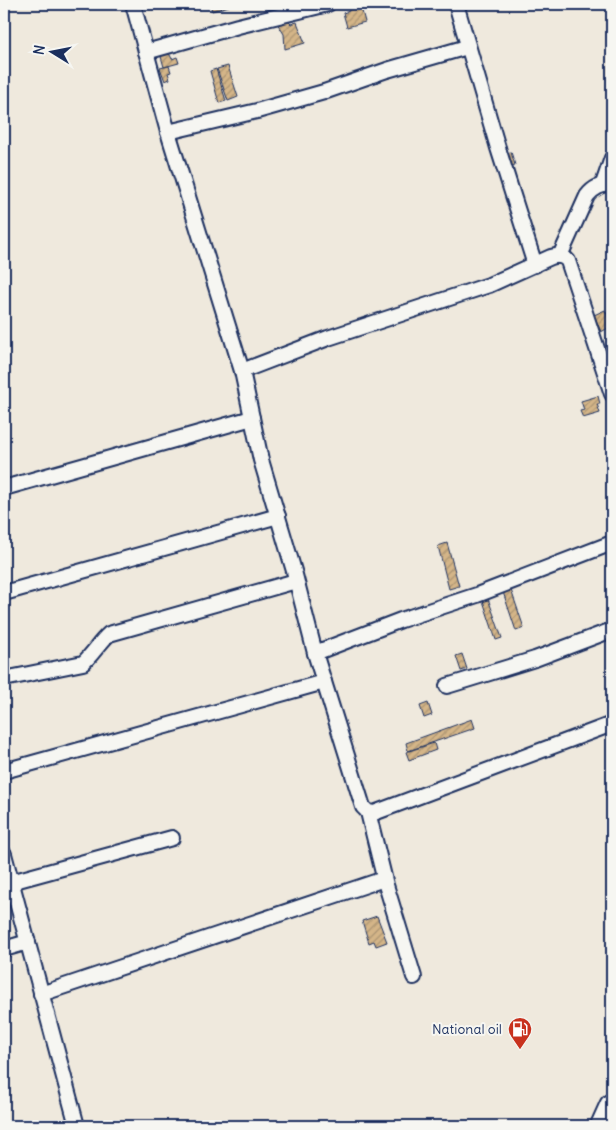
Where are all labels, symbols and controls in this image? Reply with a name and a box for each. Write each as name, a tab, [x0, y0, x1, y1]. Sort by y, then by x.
north arrow	[28, 28, 78, 78]
text: N	[29, 43, 49, 56]
fuel station icon: National oil	[507, 1016, 533, 1050]
place label: National oil	[432, 1020, 502, 1038]

